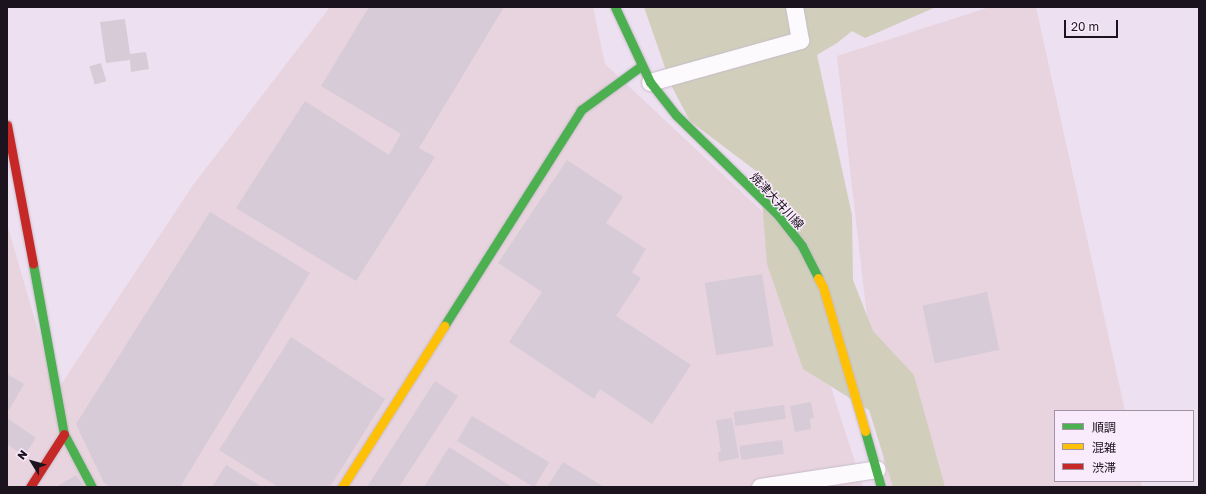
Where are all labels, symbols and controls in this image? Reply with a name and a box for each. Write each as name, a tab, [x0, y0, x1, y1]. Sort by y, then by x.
scale bar	[1066, 12, 1120, 38]
text: 20 m	[1071, 19, 1099, 34]
street label: 焼津大井川線	[747, 170, 807, 232]
legend	[1054, 410, 1194, 482]
text: 順調	[1092, 420, 1116, 435]
text: 混雑	[1092, 440, 1116, 455]
north arrow	[12, 442, 52, 482]
text: N	[14, 447, 30, 462]
text: 渋滞	[1092, 460, 1116, 475]

